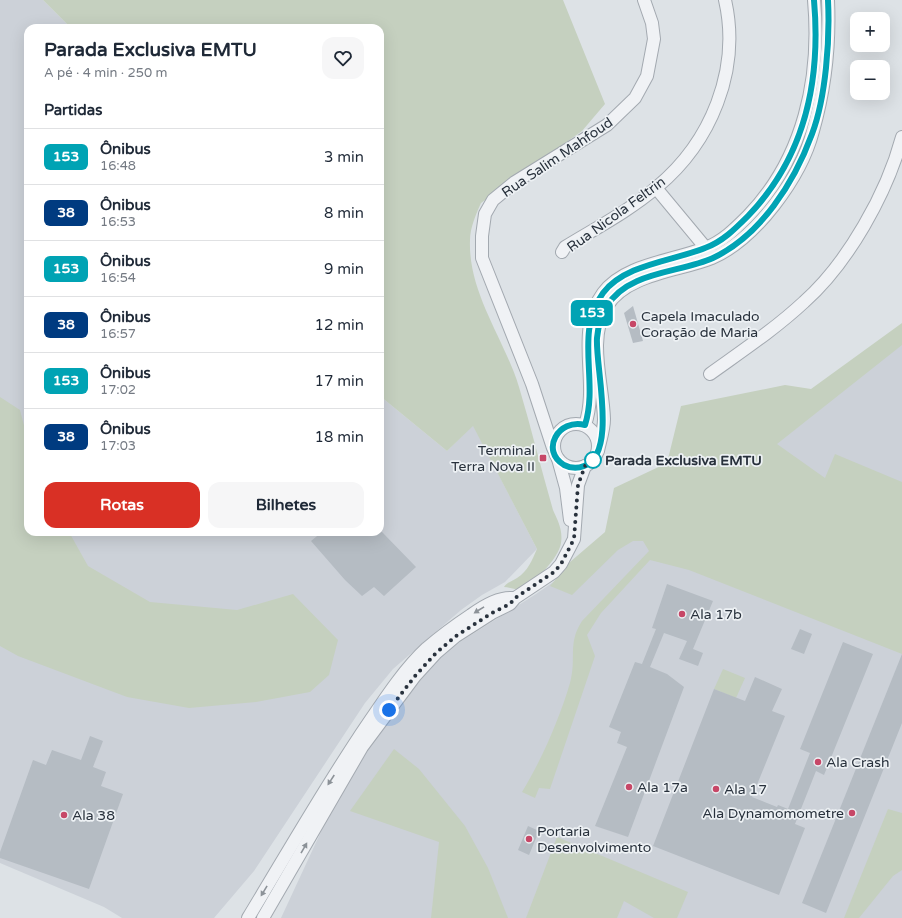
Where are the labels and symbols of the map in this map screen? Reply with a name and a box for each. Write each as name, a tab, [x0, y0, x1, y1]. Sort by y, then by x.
street label: Rua Salim Mahfoud	[498, 114, 616, 201]
street label: Rua Nicola Feltrin	[564, 173, 669, 256]
line badge: 153	[569, 300, 615, 326]
place label: Capela Imaculado Coração de Maria	[641, 308, 760, 341]
marker: Capela Imaculado Coração de Maria	[628, 319, 638, 329]
place label: Terminal Terra Nova II	[451, 442, 535, 475]
marker: Parada Exclusiva EMTU	[584, 451, 602, 469]
place label: Parada Exclusiva EMTU	[605, 452, 762, 469]
marker: Terminal Terra Nova II	[538, 453, 548, 463]
one-way arrow	[474, 606, 484, 614]
place label: Ala 17b	[690, 606, 742, 623]
marker: Ala 17b	[677, 609, 687, 619]
your location	[379, 700, 399, 720]
place label: Ala Crash	[826, 754, 889, 771]
marker: Ala Crash	[813, 757, 823, 767]
one-way arrow	[327, 775, 335, 785]
place label: Ala 17a	[637, 779, 688, 796]
place label: Ala 17	[724, 781, 767, 798]
marker: Ala 17a	[624, 782, 634, 792]
marker: Ala 17	[711, 784, 721, 794]
place label: Ala Dynamomometre	[702, 805, 844, 822]
place label: Ala 38	[72, 807, 115, 824]
marker: Ala Dynamomometre	[847, 808, 857, 818]
marker: Ala 38	[59, 810, 69, 820]
place label: Portaria Desenvolvimento	[537, 823, 651, 856]
marker: Portaria Desenvolvimento	[524, 834, 534, 844]
one-way arrow	[300, 842, 307, 854]
one-way arrow	[260, 886, 268, 896]

